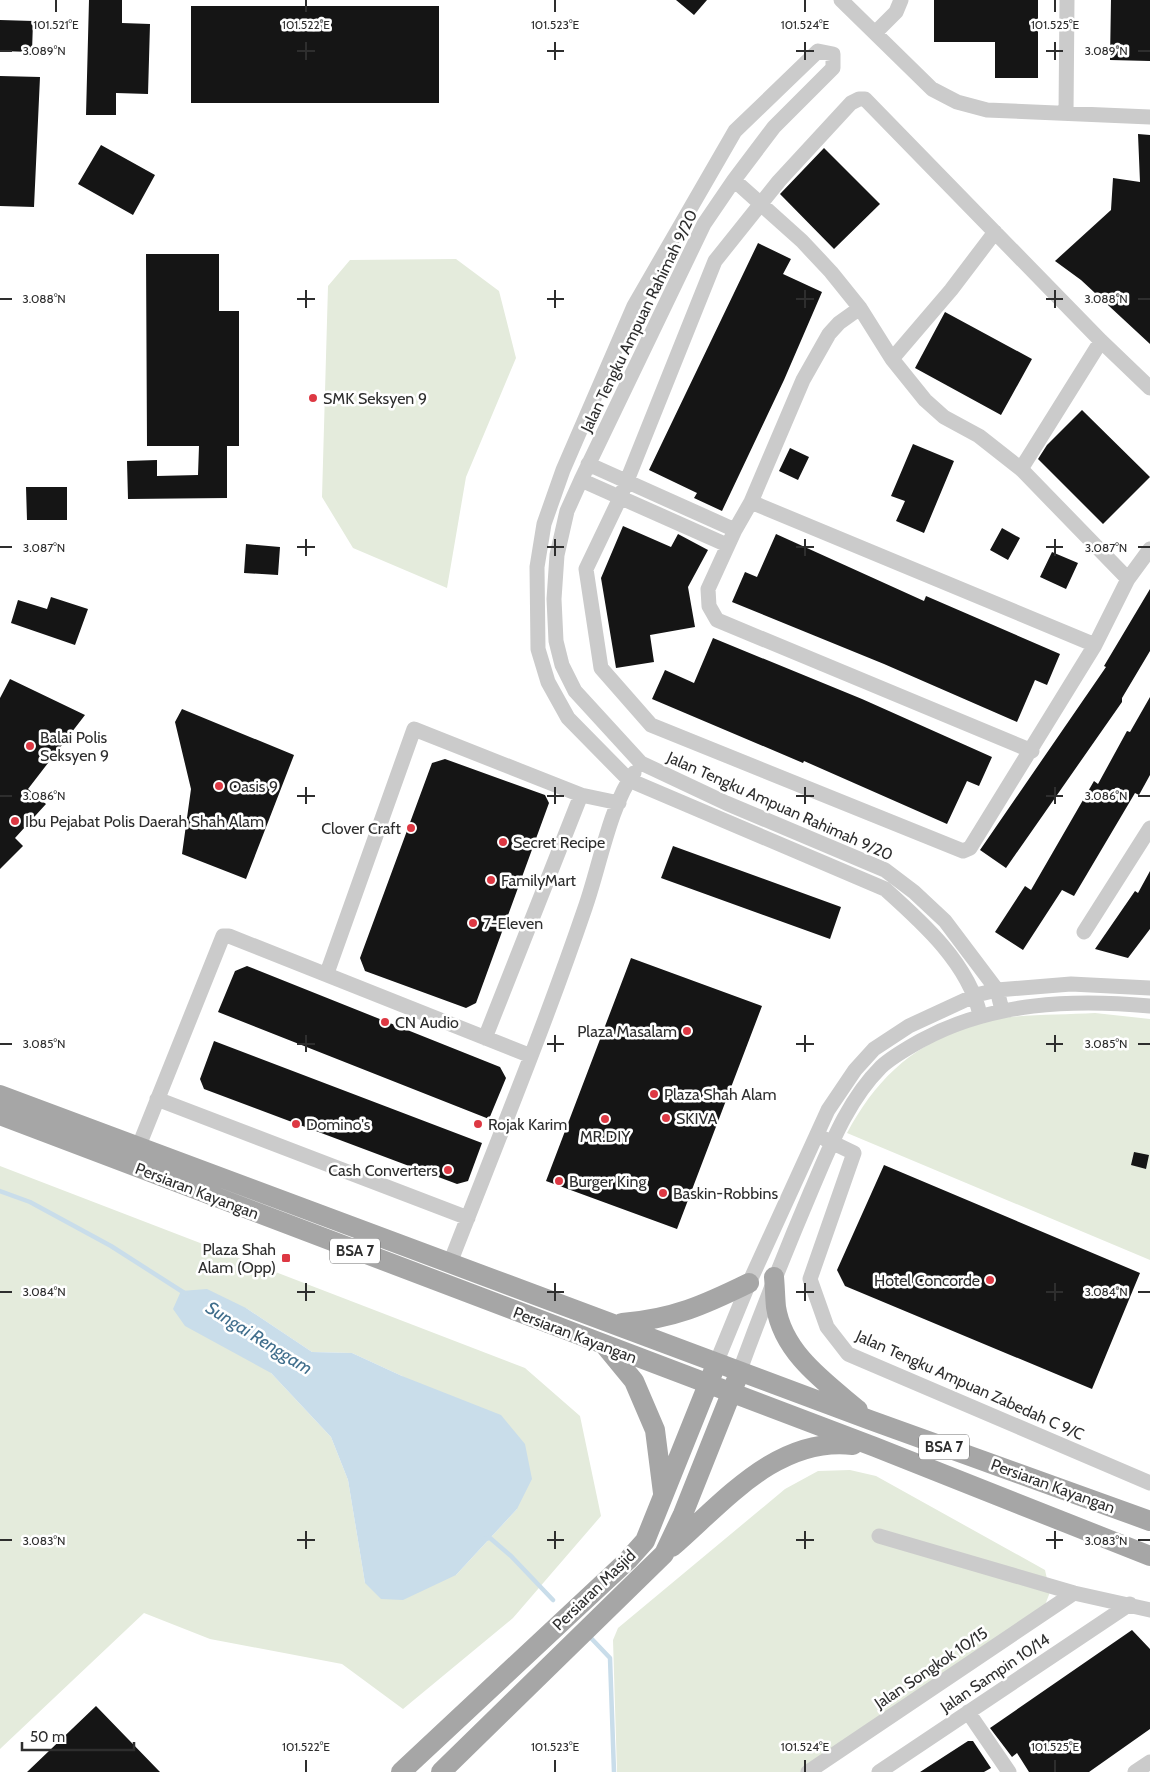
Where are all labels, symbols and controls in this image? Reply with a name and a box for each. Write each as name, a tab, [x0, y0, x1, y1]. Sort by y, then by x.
text: 101.521°E	[33, 17, 79, 32]
text: 101.522°E	[282, 17, 330, 32]
text: 101.523°E	[531, 17, 579, 32]
text: 101.524°E	[781, 17, 830, 32]
text: 101.525°E	[1031, 17, 1079, 32]
text: 3.089°N	[22, 43, 66, 58]
text: 3.089°N	[1084, 43, 1128, 58]
street label: Jalan Tengku Ampuan Rahimah 9/20	[576, 207, 701, 436]
text: 3.088°N	[22, 291, 66, 306]
text: 3.088°N	[1084, 291, 1128, 306]
place label: SMK Seksyen 9	[323, 389, 427, 408]
marker: SMK Seksyen 9	[307, 392, 319, 404]
text: 3.087°N	[23, 540, 65, 555]
text: 3.087°N	[1085, 540, 1127, 555]
place label: Balai Polis Seksyen 9	[40, 728, 109, 765]
marker: Balai Polis Seksyen 9	[24, 740, 36, 752]
street label: Jalan Tengku Ampuan Rahimah 9/20	[663, 747, 896, 865]
place label: Oasis 9	[229, 777, 278, 796]
marker: Oasis 9	[213, 780, 225, 792]
text: 3.086°N	[22, 788, 66, 803]
text: 3.086°N	[1084, 788, 1128, 803]
place label: Ibu Pejabat Polis Daerah Shah Alam	[25, 812, 264, 831]
marker: Ibu Pejabat Polis Daerah Shah Alam	[9, 815, 21, 827]
place label: Clover Craft	[321, 819, 402, 838]
marker: Clover Craft	[405, 822, 417, 834]
place label: Secret Recipe	[513, 833, 605, 852]
marker: Secret Recipe	[497, 836, 509, 848]
place label: FamilyMart	[501, 871, 577, 890]
marker: FamilyMart	[485, 874, 497, 886]
place label: 7-Eleven	[483, 914, 543, 933]
marker: 7-Eleven	[467, 917, 479, 929]
place label: CN Audio	[395, 1013, 459, 1032]
marker: CN Audio	[379, 1016, 391, 1028]
place label: Plaza Masalam	[577, 1022, 677, 1041]
marker: Plaza Masalam	[681, 1025, 693, 1037]
text: 3.085°N	[23, 1036, 65, 1051]
text: 3.085°N	[1085, 1036, 1127, 1051]
place label: Plaza Shah Alam	[664, 1085, 776, 1104]
marker: Plaza Shah Alam	[648, 1088, 660, 1100]
place label: SKIVA	[676, 1109, 717, 1128]
marker: SKIVA	[660, 1112, 672, 1124]
marker: MR.DIY	[599, 1113, 611, 1125]
place label: Domino's	[306, 1115, 371, 1134]
place label: Rojak Karim	[488, 1115, 567, 1134]
marker: Domino's	[290, 1118, 302, 1130]
marker: Rojak Karim	[472, 1118, 484, 1130]
place label: MR.DIY	[580, 1127, 631, 1146]
street label: Persiaran Kayangan	[133, 1159, 261, 1223]
place label: Cash Converters	[328, 1161, 438, 1180]
marker: Cash Converters	[442, 1164, 454, 1176]
place label: Burger King	[569, 1172, 647, 1191]
marker: Burger King	[553, 1175, 565, 1187]
place label: Baskin-Robbins	[673, 1184, 778, 1203]
marker: Baskin-Robbins	[657, 1187, 669, 1199]
road number: BSA 7	[330, 1238, 380, 1264]
place label: Plaza Shah Alam (Opp)	[198, 1240, 276, 1277]
marker: Plaza Shah Alam (Opp)	[280, 1252, 292, 1264]
place label: Hotel Concorde	[874, 1271, 980, 1290]
marker: Hotel Concorde	[984, 1274, 996, 1286]
text: 3.084°N	[22, 1284, 66, 1299]
text: 3.084°N	[1084, 1284, 1128, 1299]
water label: Sungai Renggam	[202, 1297, 316, 1379]
street label: Persiaran Kayangan	[511, 1303, 639, 1367]
street label: Jalan Tengku Ampuan Zabedah C 9/C	[852, 1326, 1087, 1444]
road number: BSA 7	[919, 1434, 969, 1460]
street label: Persiaran Kayangan	[988, 1455, 1118, 1517]
text: 3.083°N	[23, 1533, 65, 1548]
text: 3.083°N	[1085, 1533, 1127, 1548]
street label: Persiaran Masjid	[549, 1546, 639, 1634]
street label: Jalan Songkok 10/15	[870, 1623, 991, 1713]
street label: Jalan Sampin 10/14	[936, 1630, 1053, 1717]
scale bar	[22, 1720, 135, 1752]
text: 50 m	[30, 1728, 65, 1746]
text: 101.522°E	[282, 1739, 330, 1754]
text: 101.523°E	[531, 1739, 579, 1754]
text: 101.524°E	[781, 1739, 830, 1754]
text: 101.525°E	[1031, 1739, 1079, 1754]

